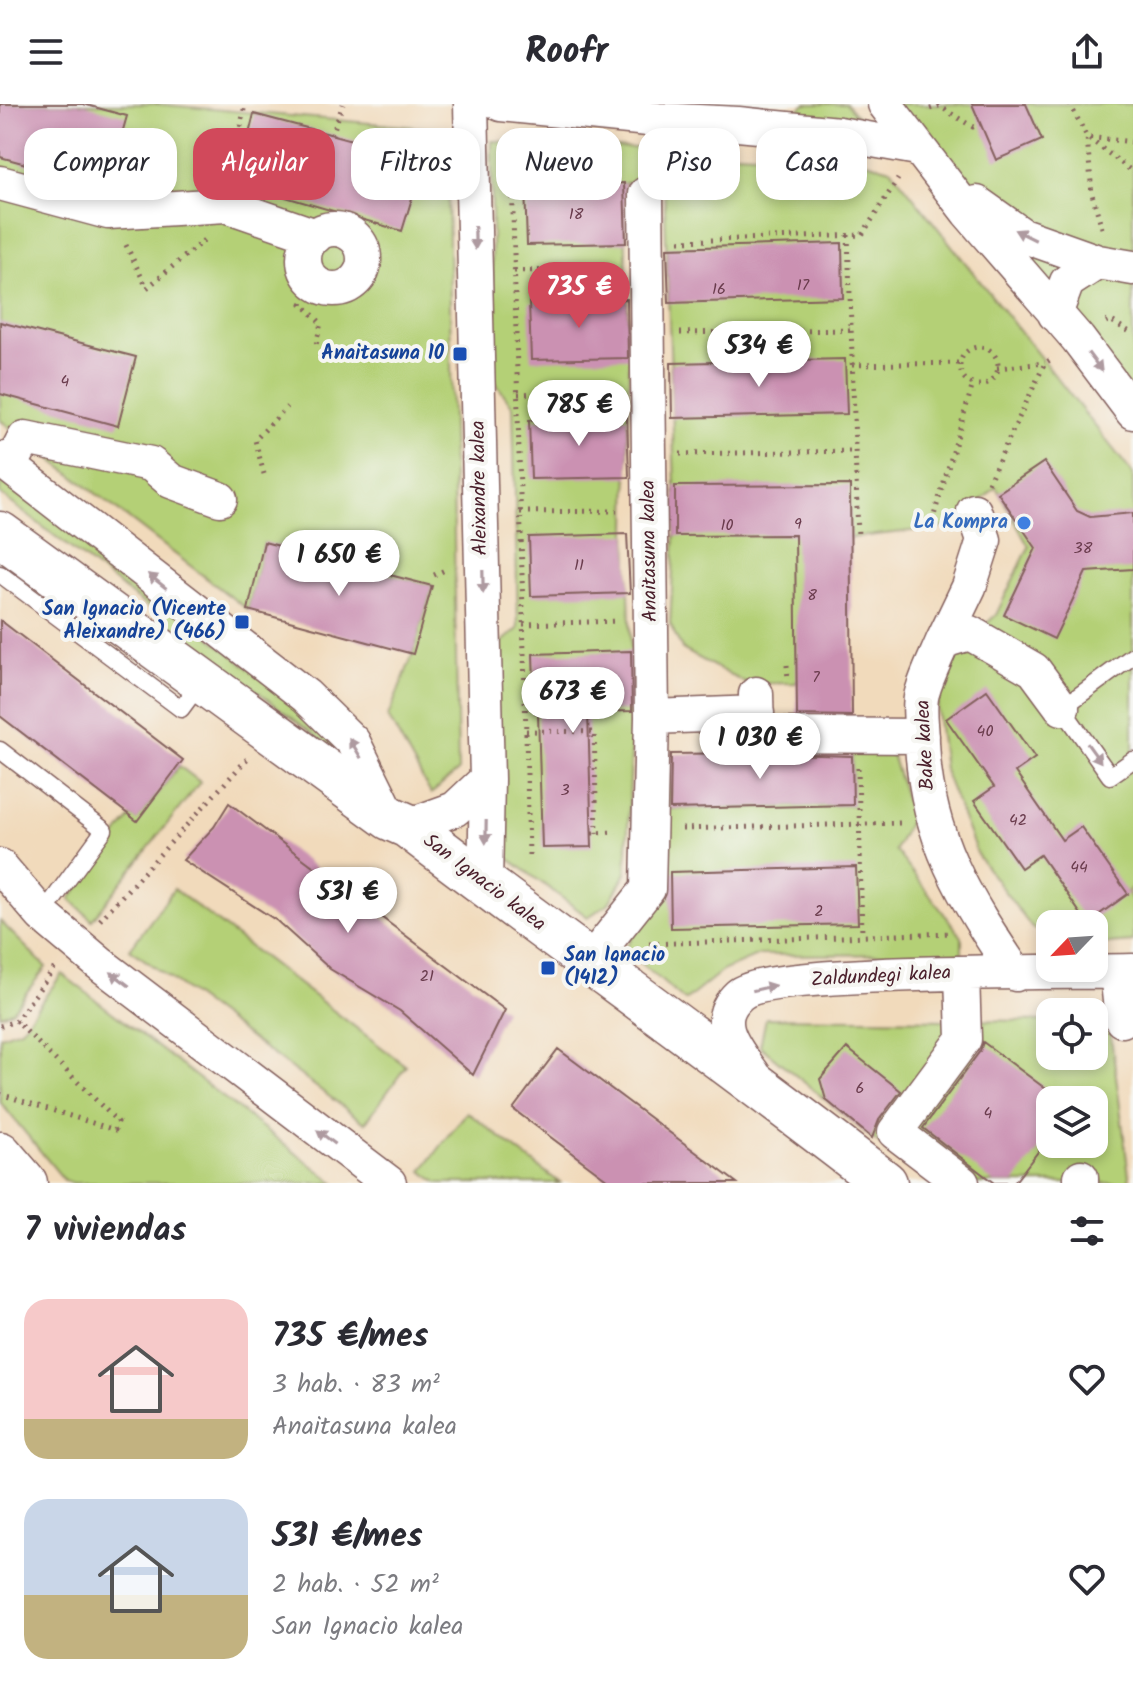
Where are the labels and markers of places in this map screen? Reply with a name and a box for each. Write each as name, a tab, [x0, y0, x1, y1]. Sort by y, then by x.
pin: 735 €	[523, 262, 635, 330]
pin: 534 €	[703, 321, 815, 389]
place label: Anaitasuna 10	[321, 338, 445, 370]
marker: Anaitasuna 10	[451, 345, 469, 363]
pin: 785 €	[523, 380, 635, 448]
place label: La Kompra	[913, 507, 1008, 539]
marker: La Kompra	[1015, 514, 1033, 532]
pin: 1 650 €	[265, 530, 413, 598]
place label: San Ignacio (Vicente Aleixandre) (466)	[42, 594, 226, 649]
marker: San Ignacio (Vicente Aleixandre) (466)	[233, 613, 251, 631]
pin: 673 €	[517, 667, 629, 735]
pin: 1 030 €	[686, 713, 834, 781]
pin: 531 €	[292, 867, 404, 935]
place label: San Ignacio (1412)	[564, 940, 665, 995]
marker: San Ignacio (1412)	[539, 959, 557, 977]

